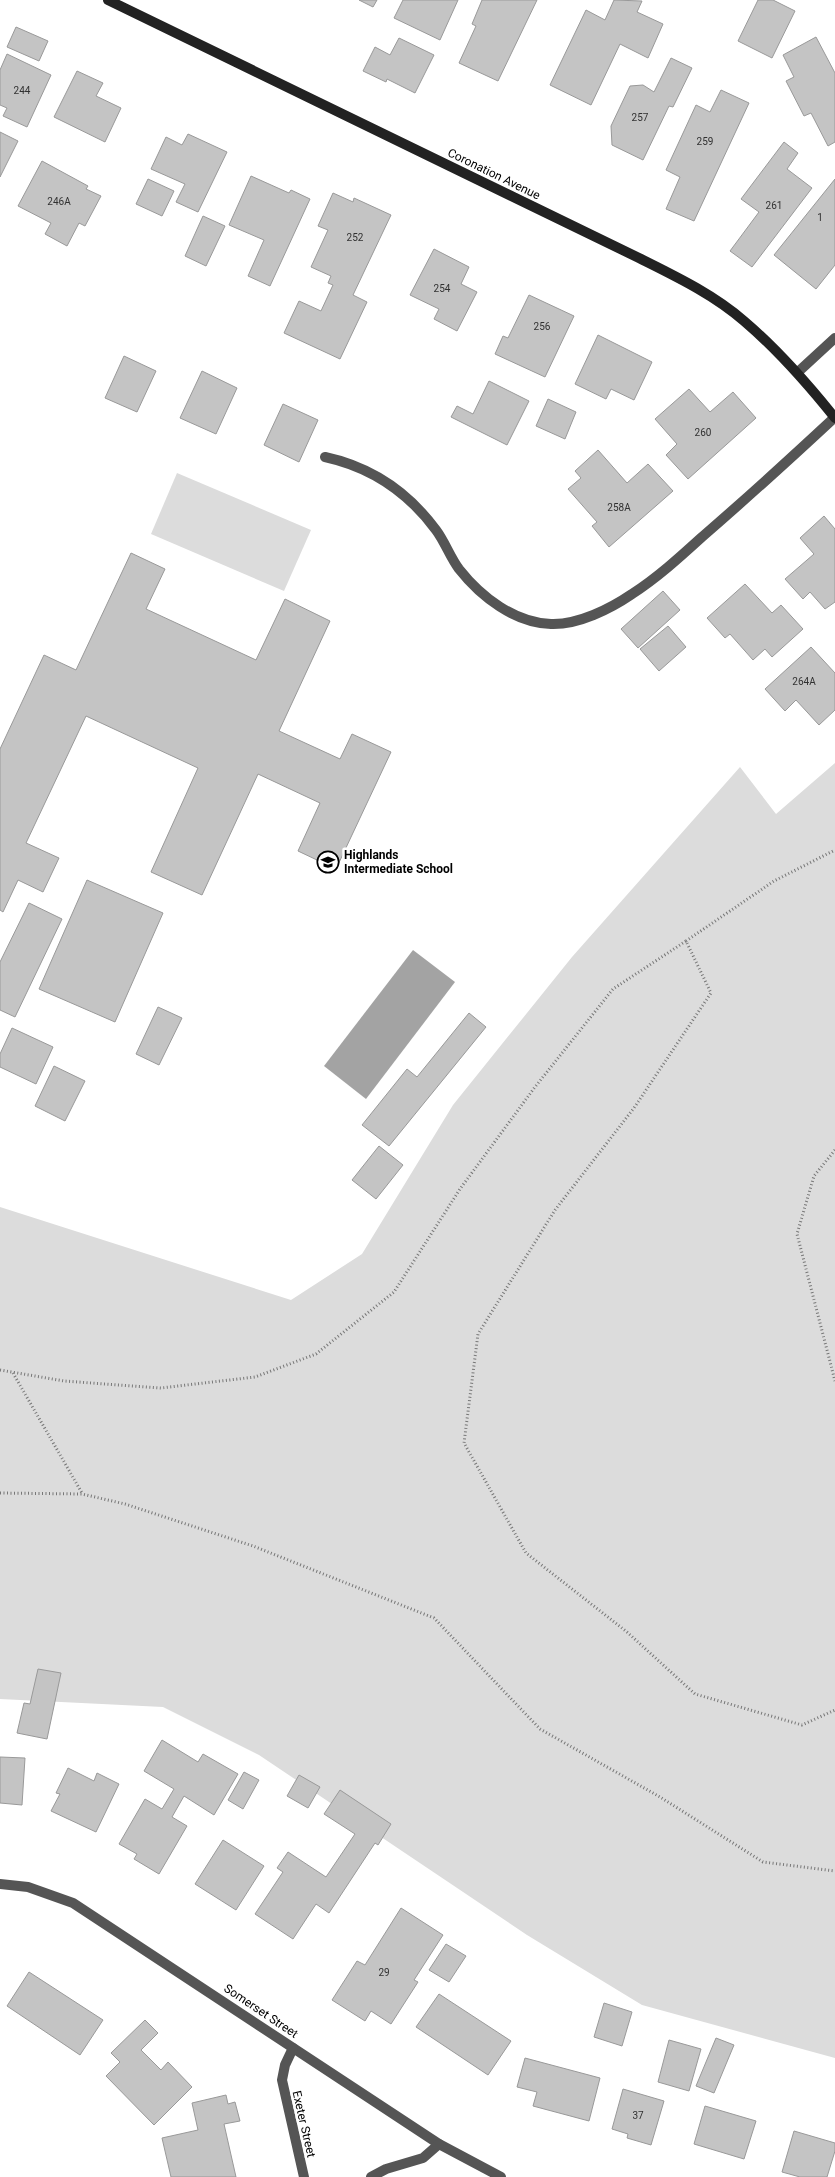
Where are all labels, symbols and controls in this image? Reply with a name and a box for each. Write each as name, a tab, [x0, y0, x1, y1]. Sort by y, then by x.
house number: 244	[14, 85, 31, 96]
house number: 257	[632, 112, 649, 123]
house number: 259	[697, 136, 713, 147]
street label: Coronation Avenue	[445, 146, 543, 202]
house number: 246A	[47, 196, 71, 207]
house number: 261	[766, 200, 782, 211]
house number: 1	[817, 212, 823, 223]
house number: 252	[347, 232, 364, 243]
house number: 254	[434, 283, 451, 294]
house number: 256	[534, 321, 551, 332]
house number: 260	[695, 427, 712, 438]
house number: 258A	[607, 502, 631, 513]
house number: 264A	[792, 676, 816, 687]
place label: Highlands Intermediate School	[344, 848, 453, 876]
school or university icon: Highlands Intermediate School	[316, 850, 340, 874]
house number: 29	[378, 1967, 390, 1978]
street label: Somerset Street	[221, 1981, 301, 2041]
street label: Exeter Street	[290, 2089, 318, 2159]
house number: 37	[632, 2110, 644, 2121]

